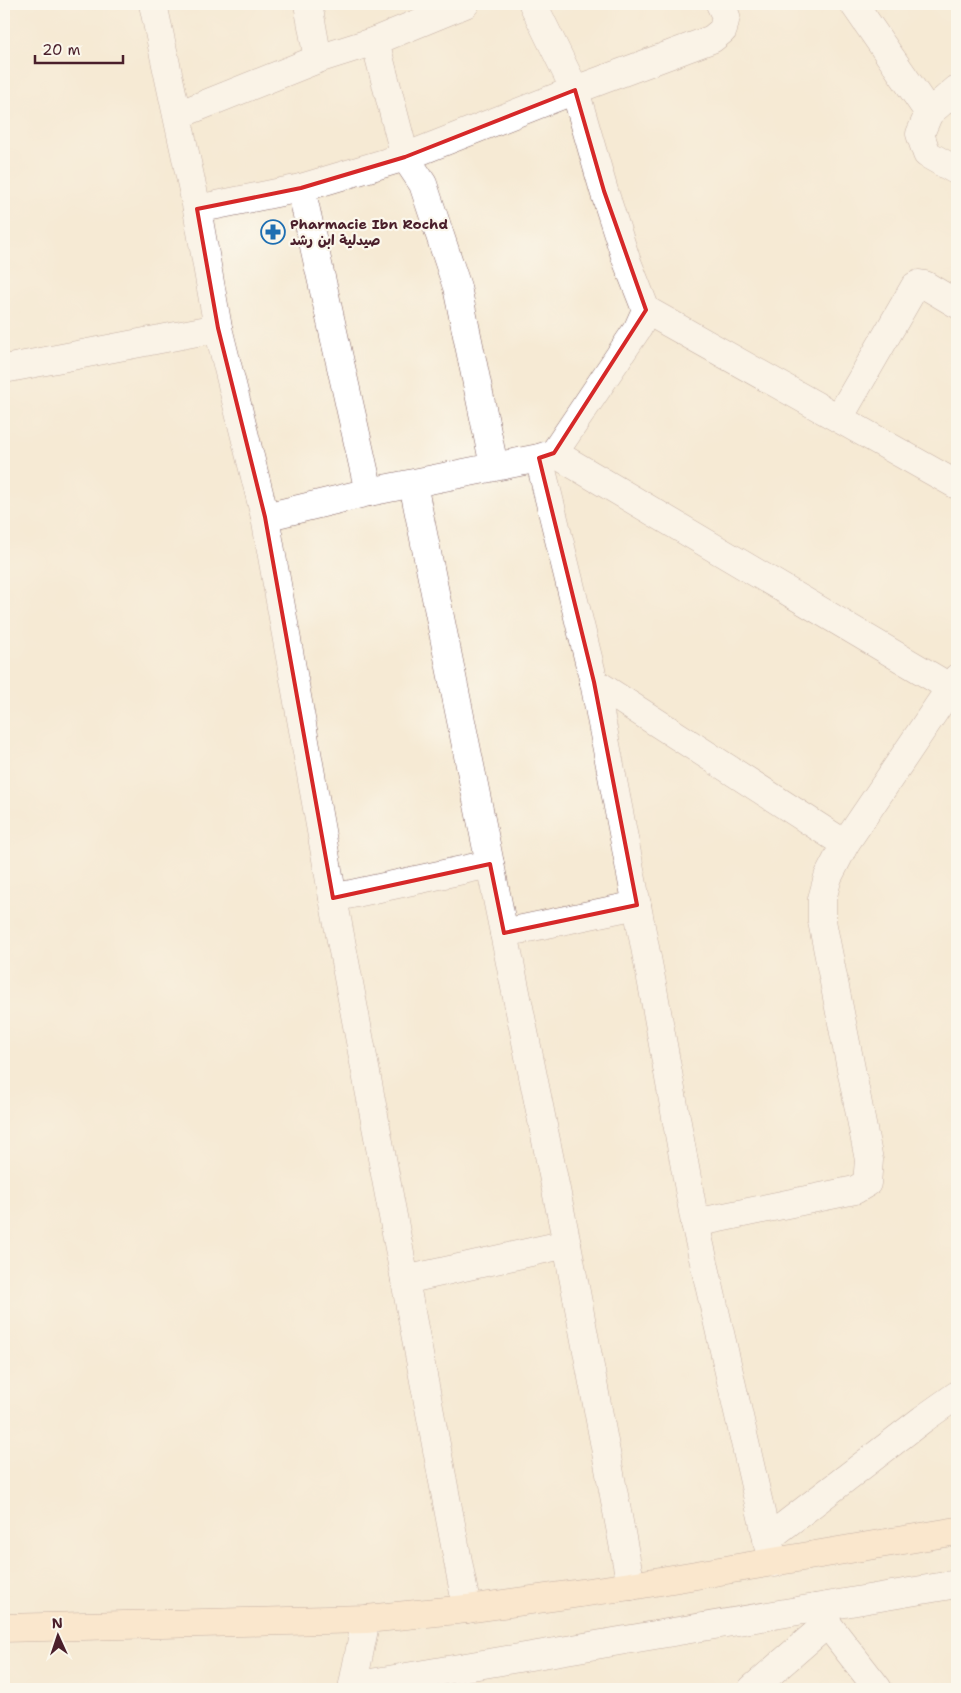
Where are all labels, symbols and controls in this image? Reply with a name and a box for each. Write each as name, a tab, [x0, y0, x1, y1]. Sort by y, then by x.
scale bar	[35, 32, 122, 64]
text: 20 m	[42, 40, 81, 60]
place label: Pharmacie Ibn Rochd صيدلية ابن رشد	[290, 215, 448, 249]
pharmacy icon: Pharmacie Ibn Rochd صيدلية ابن رشد	[260, 219, 286, 245]
north arrow	[32, 1610, 82, 1660]
text: N	[51, 1614, 63, 1632]

